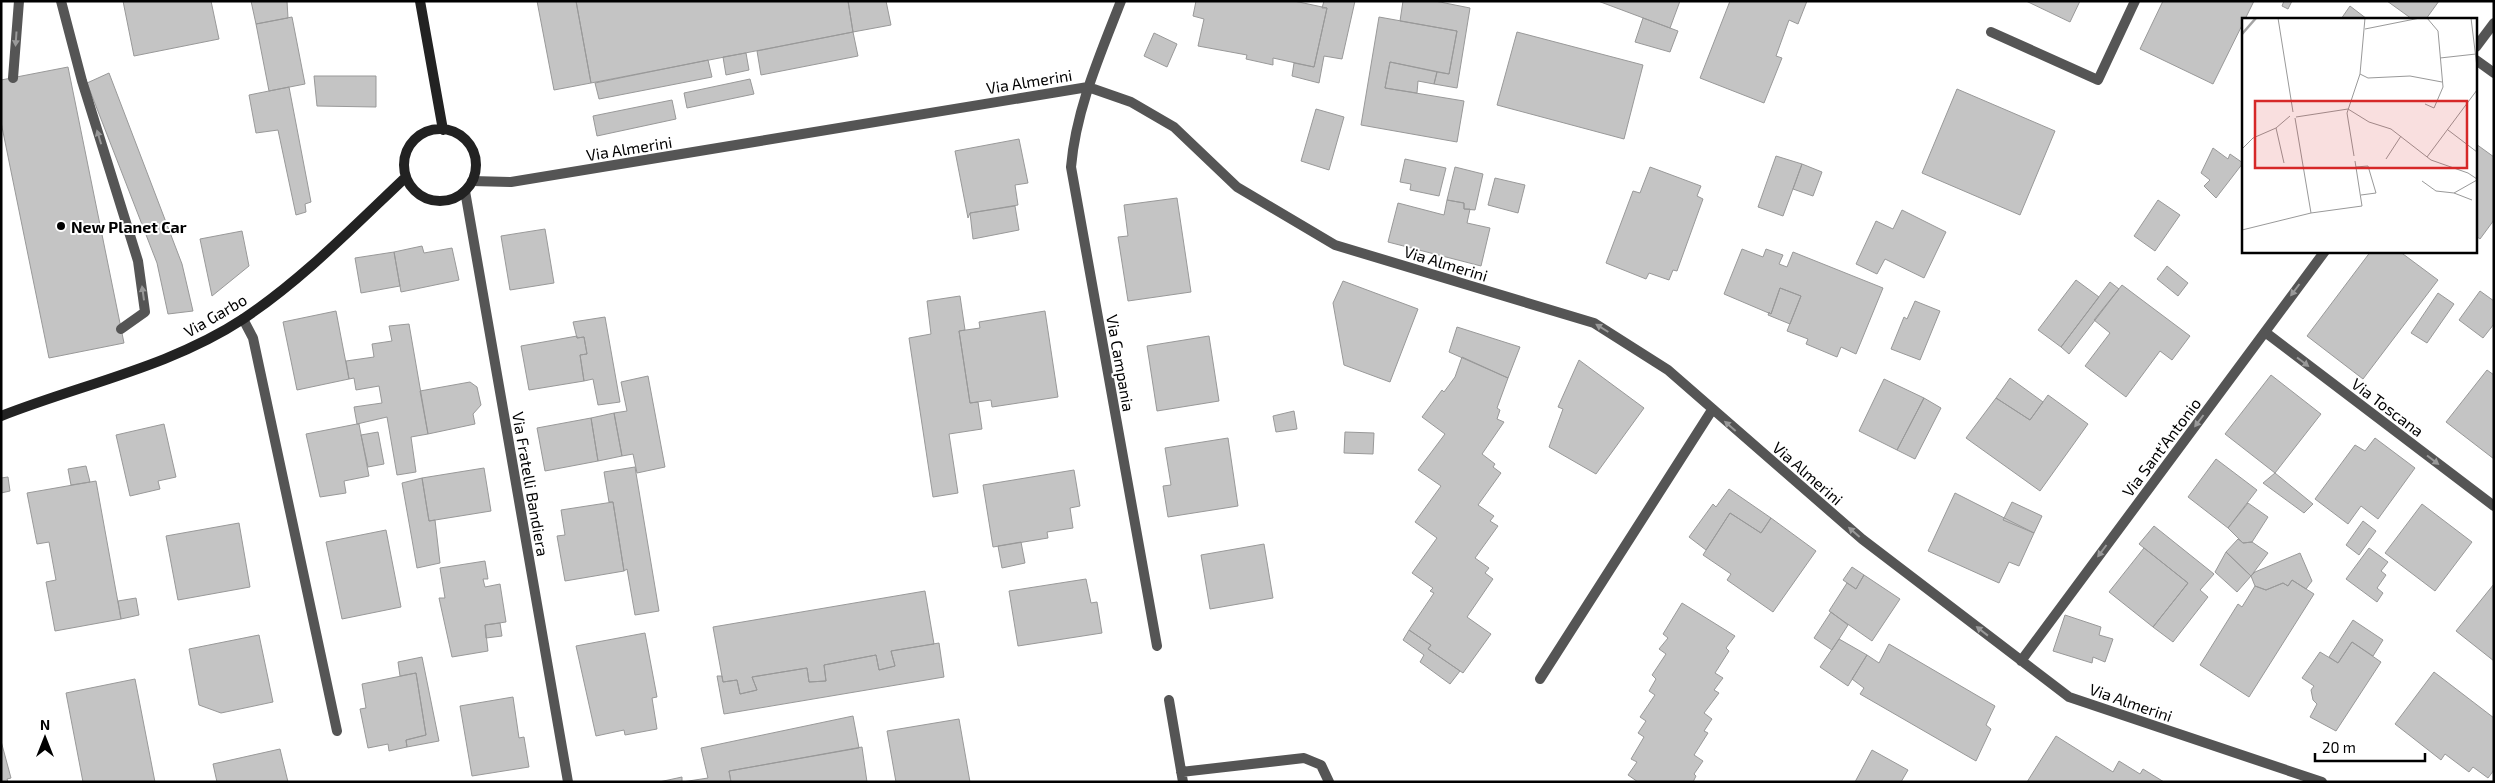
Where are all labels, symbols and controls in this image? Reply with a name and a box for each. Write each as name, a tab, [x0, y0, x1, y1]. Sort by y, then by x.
inset map	[2242, 18, 2478, 252]
one-way arrow	[12, 32, 20, 48]
street label: Via Almerini	[985, 65, 1073, 97]
one-way arrow	[95, 129, 103, 144]
street label: Via Almerini	[585, 132, 673, 164]
place label: New Planet Car	[71, 217, 187, 236]
marker: New Planet Car	[55, 220, 67, 232]
street label: Via Almerini	[1402, 241, 1490, 285]
one-way arrow	[2290, 283, 2301, 296]
one-way arrow	[138, 285, 146, 301]
street label: Via Garbo	[180, 289, 250, 341]
street label: Via Campania	[1103, 313, 1139, 413]
one-way arrow	[1595, 323, 1608, 332]
one-way arrow	[2296, 356, 2309, 367]
street label: Via Toscana	[2348, 374, 2428, 440]
street label: Via Sant'Antonio	[2118, 394, 2204, 500]
street label: Via Fratelli Bandiera	[509, 410, 553, 558]
one-way arrow	[2193, 414, 2204, 427]
one-way arrow	[1725, 420, 1737, 432]
street label: Via Almerini	[1769, 437, 1847, 509]
one-way arrow	[2426, 455, 2440, 465]
one-way arrow	[1847, 526, 1860, 537]
one-way arrow	[2097, 544, 2107, 558]
one-way arrow	[1976, 626, 1989, 637]
street label: Via Almerini	[2087, 679, 2175, 725]
north arrow	[20, 713, 70, 763]
text: N	[40, 716, 50, 733]
scale bar	[2315, 730, 2425, 762]
text: 20 m	[2322, 738, 2356, 756]

